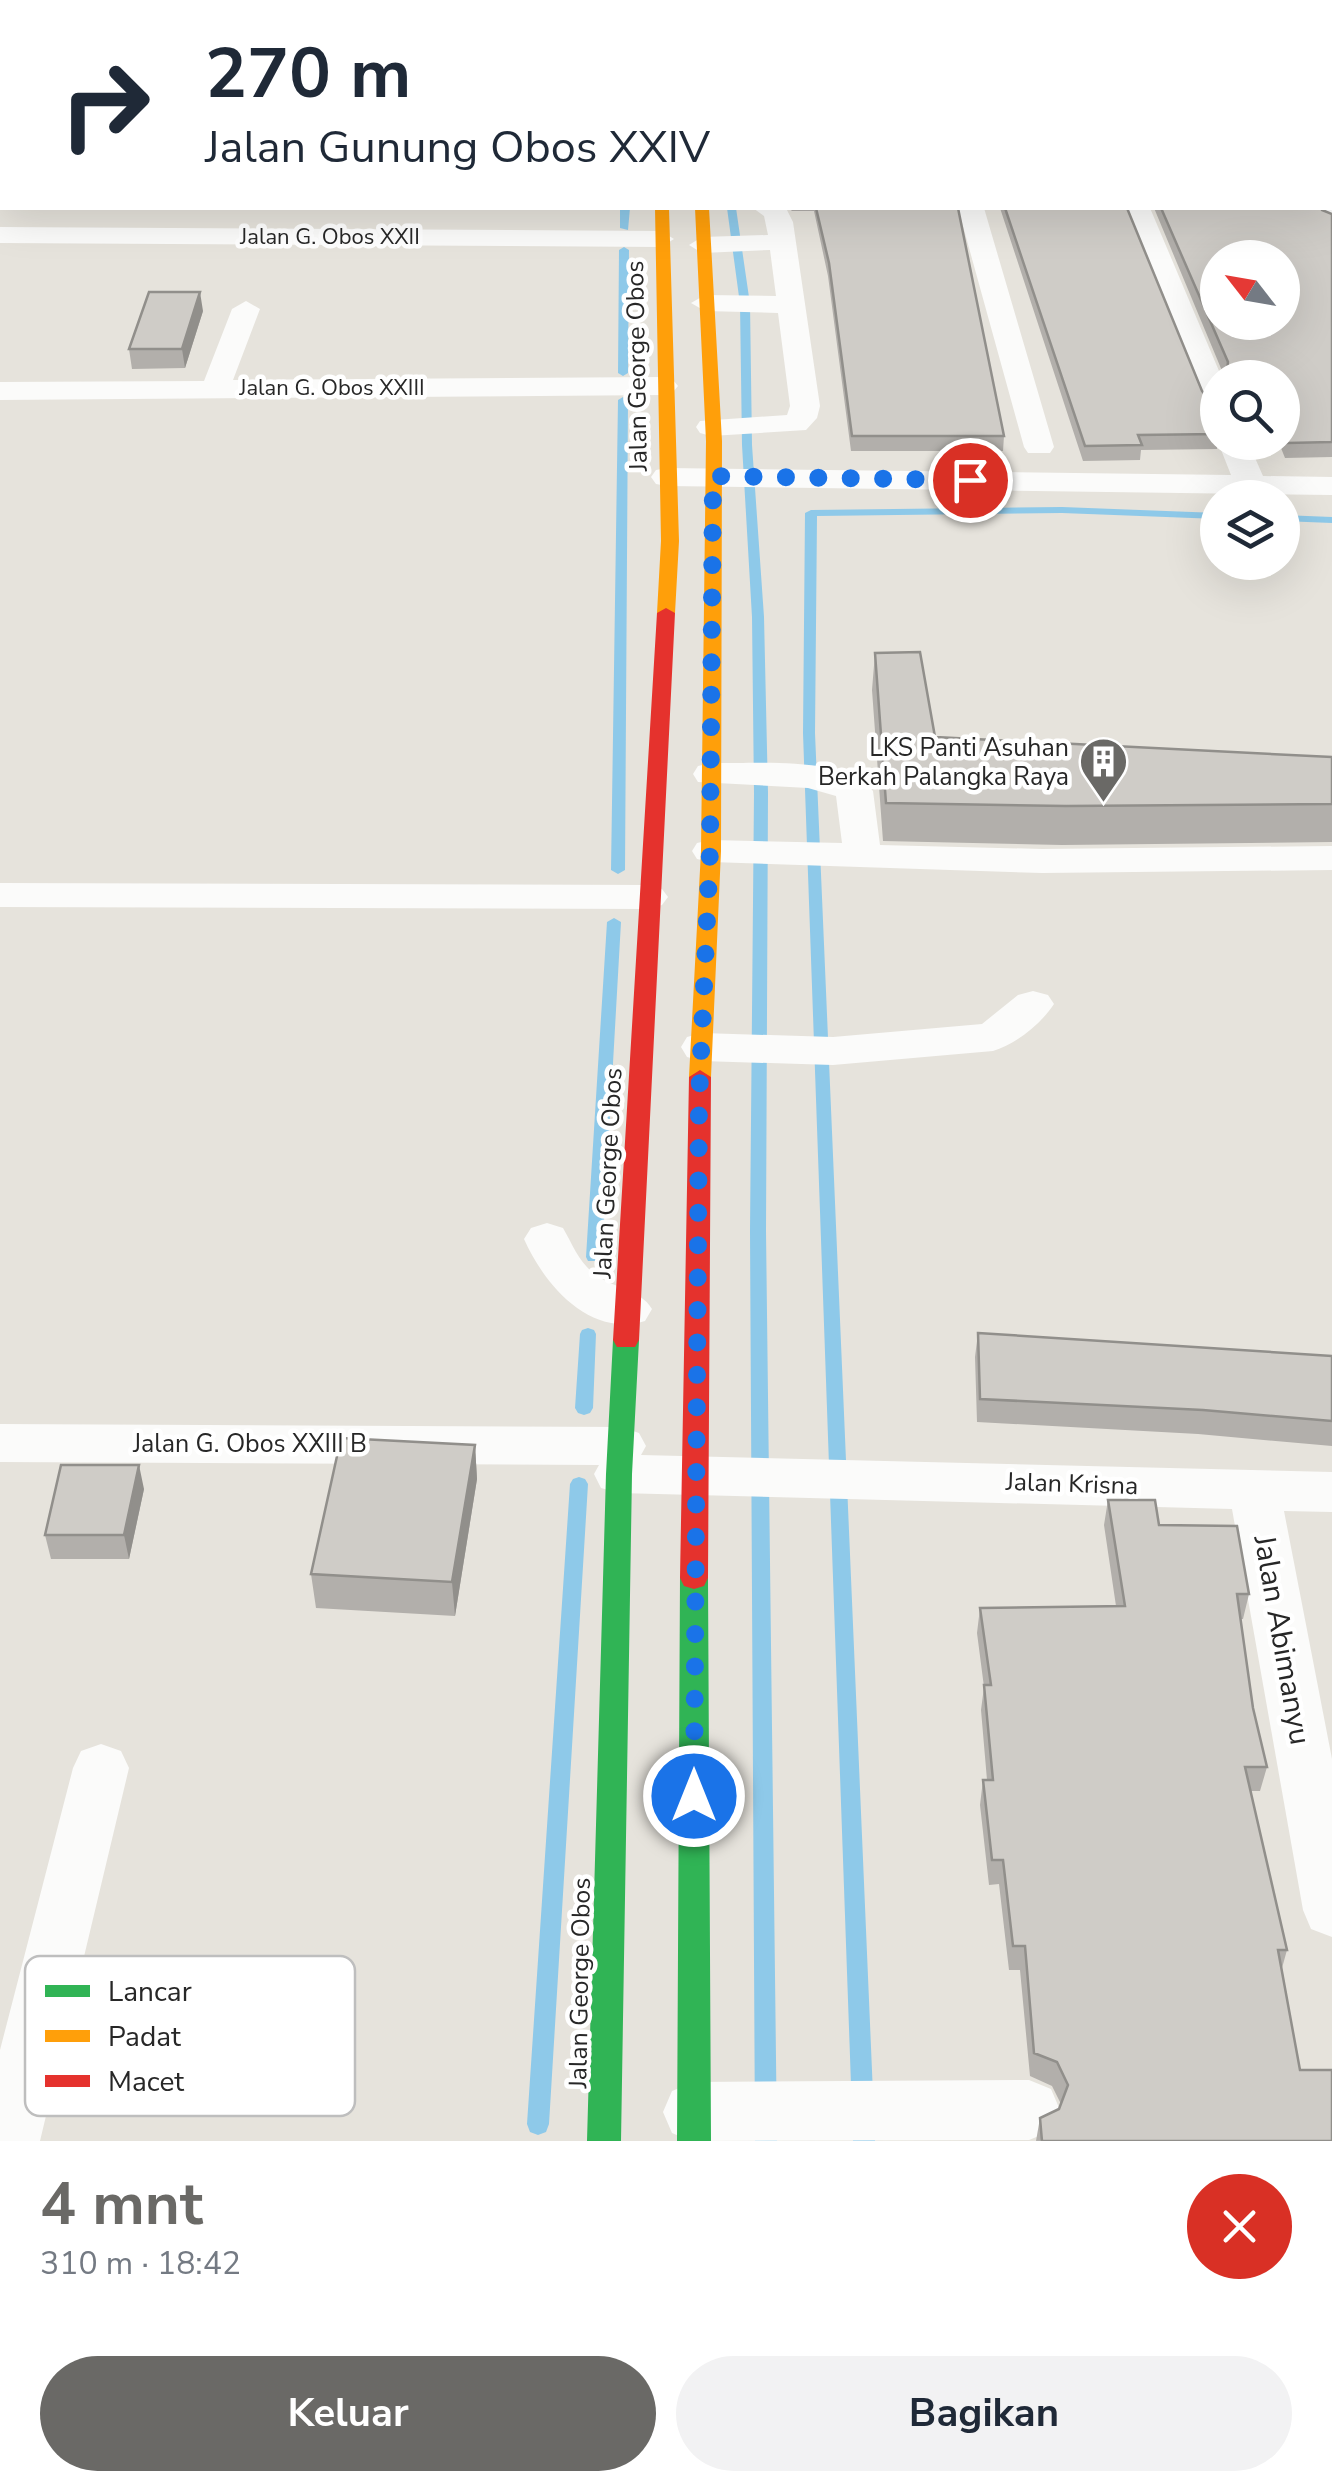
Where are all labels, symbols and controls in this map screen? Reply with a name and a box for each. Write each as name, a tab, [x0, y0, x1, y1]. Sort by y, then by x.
text: 270 m	[205, 26, 411, 122]
icon: right	[40, 40, 170, 170]
text: Jalan Gunung Obos XXIV	[205, 117, 710, 178]
street label: Jalan G. Obos XXII	[239, 222, 420, 252]
north arrow	[1200, 240, 1300, 340]
map controls	[1200, 240, 1300, 580]
street label: Jalan George Obos	[618, 260, 656, 473]
button: search	[1200, 360, 1300, 460]
street label: Jalan G. Obos XXIII	[238, 373, 425, 403]
pin	[928, 438, 1013, 523]
icon: arrive	[943, 453, 998, 508]
button: layers	[1200, 480, 1300, 580]
place label: LKS Panti Asuhan Berkah Palangka Raya	[818, 731, 1069, 794]
building icon: LKS Panti Asuhan Berkah Palangka Raya	[1078, 736, 1130, 804]
street label: Jalan George Obos	[585, 1067, 630, 1280]
street label: Jalan G. Obos XXIII B	[132, 1427, 367, 1461]
street label: Jalan Krisna	[1004, 1465, 1139, 1503]
street label: Jalan Abimanyu	[1243, 1531, 1321, 1748]
position arrow	[642, 1744, 746, 1848]
street label: Jalan George Obos	[561, 1877, 599, 2090]
legend	[25, 1956, 355, 2116]
text: Lancar	[108, 1973, 192, 2011]
text: Padat	[108, 2018, 181, 2056]
text: Macet	[108, 2063, 184, 2101]
text: 4 mnt	[40, 2163, 203, 2245]
button: close	[1187, 2174, 1292, 2279]
text: 310 m · 18:42	[40, 2242, 241, 2285]
button: Keluar	[40, 2356, 656, 2471]
button: Bagikan	[676, 2356, 1292, 2471]

